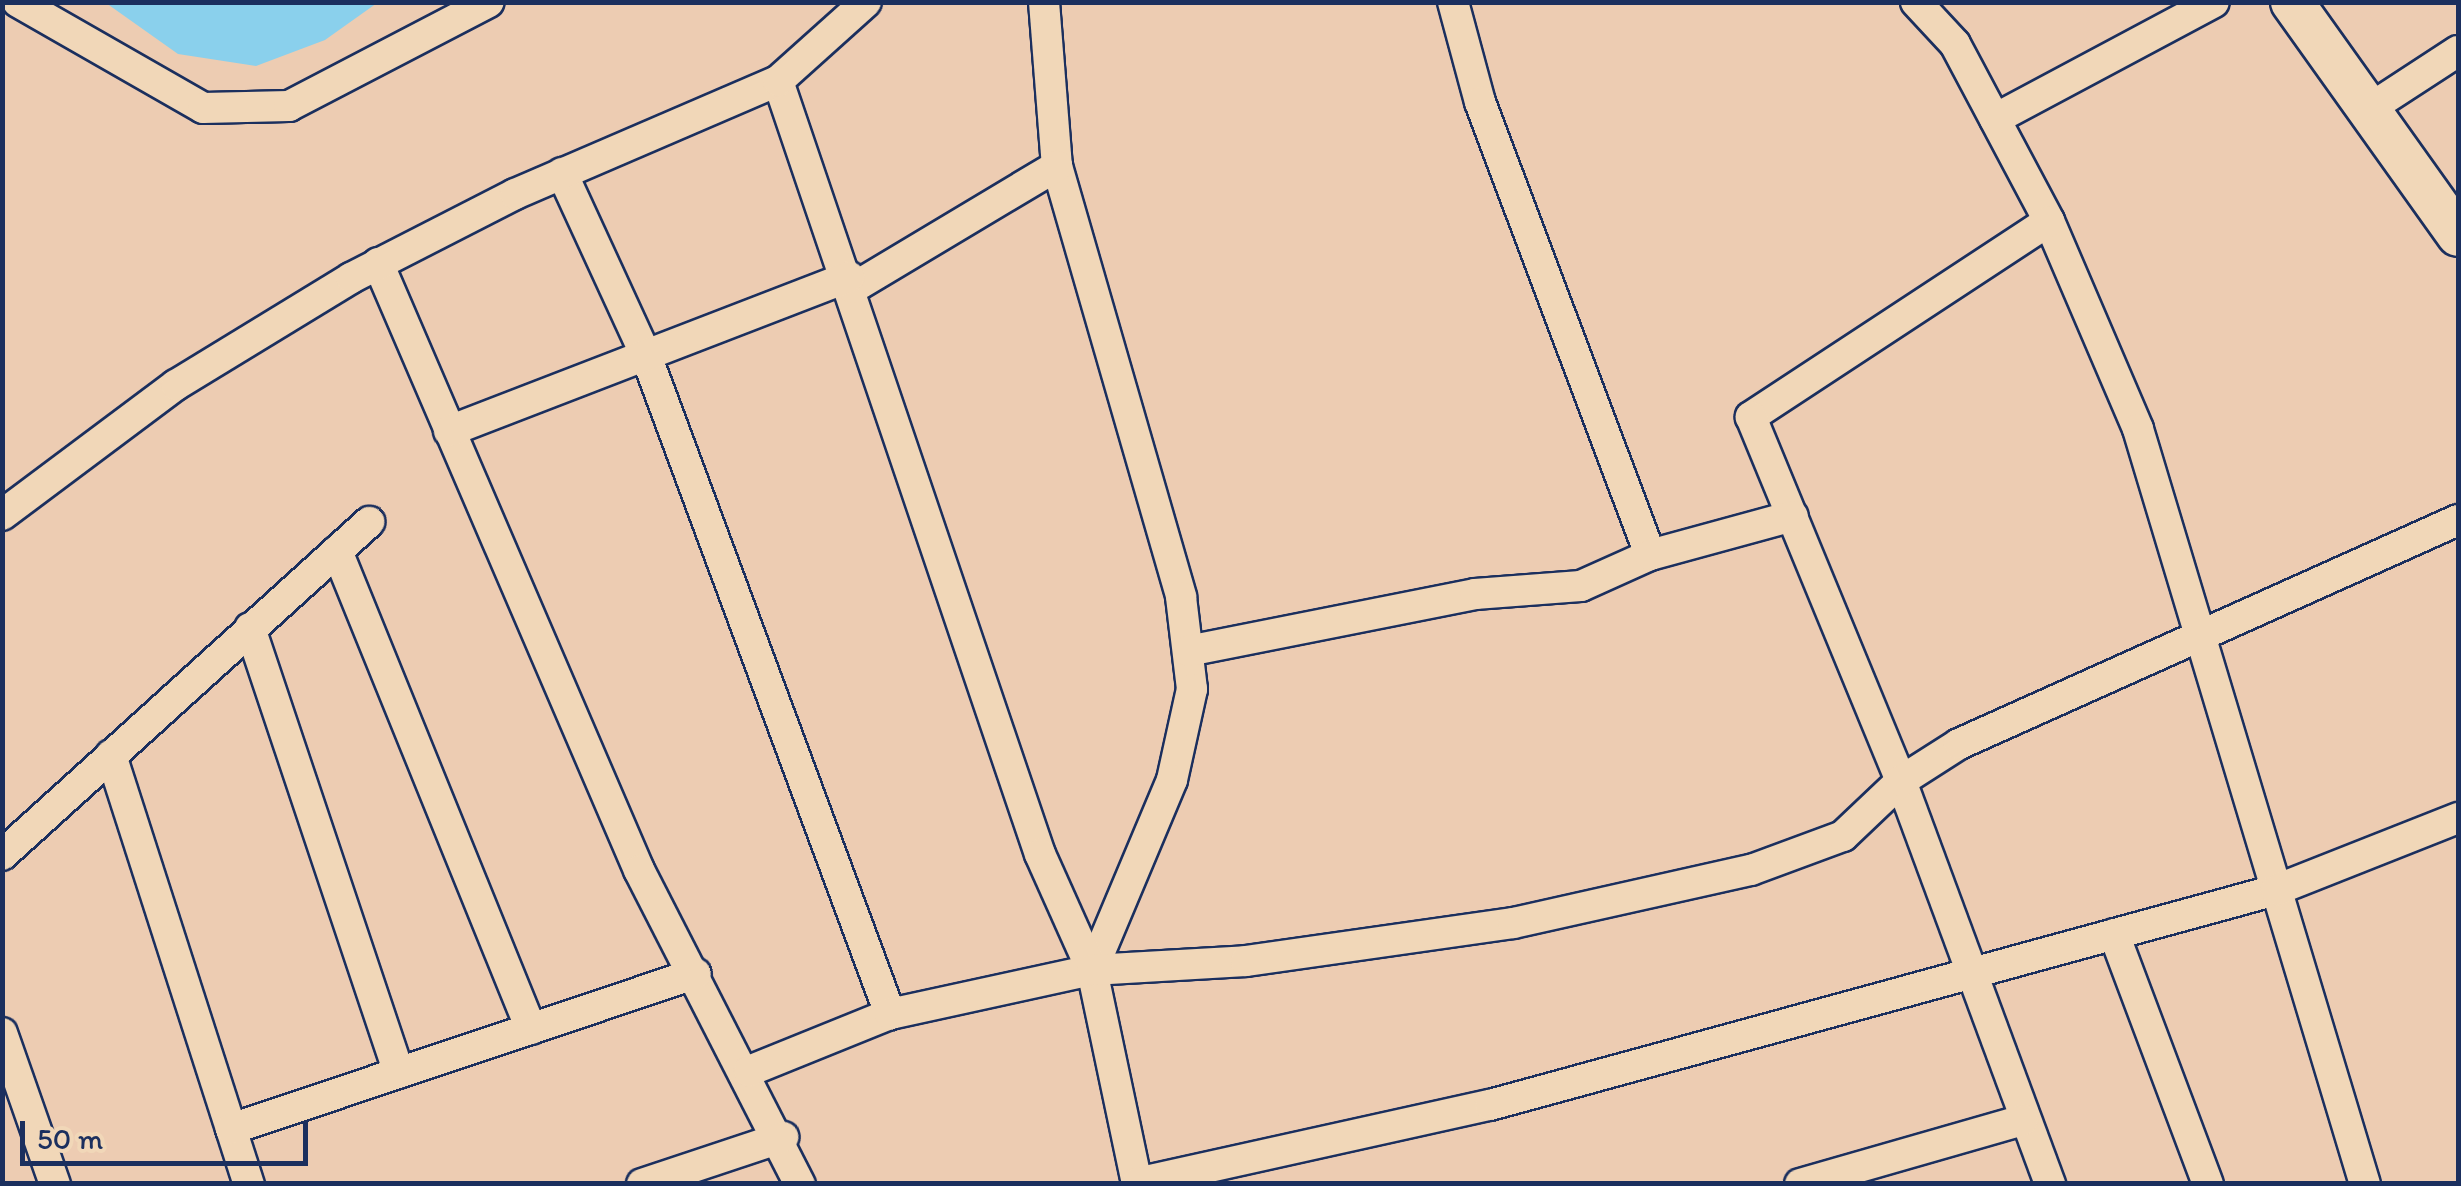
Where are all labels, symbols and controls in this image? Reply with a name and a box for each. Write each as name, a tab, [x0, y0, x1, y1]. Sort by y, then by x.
scale bar	[25, 1101, 312, 1163]
text: 50 m	[37, 1120, 103, 1157]

